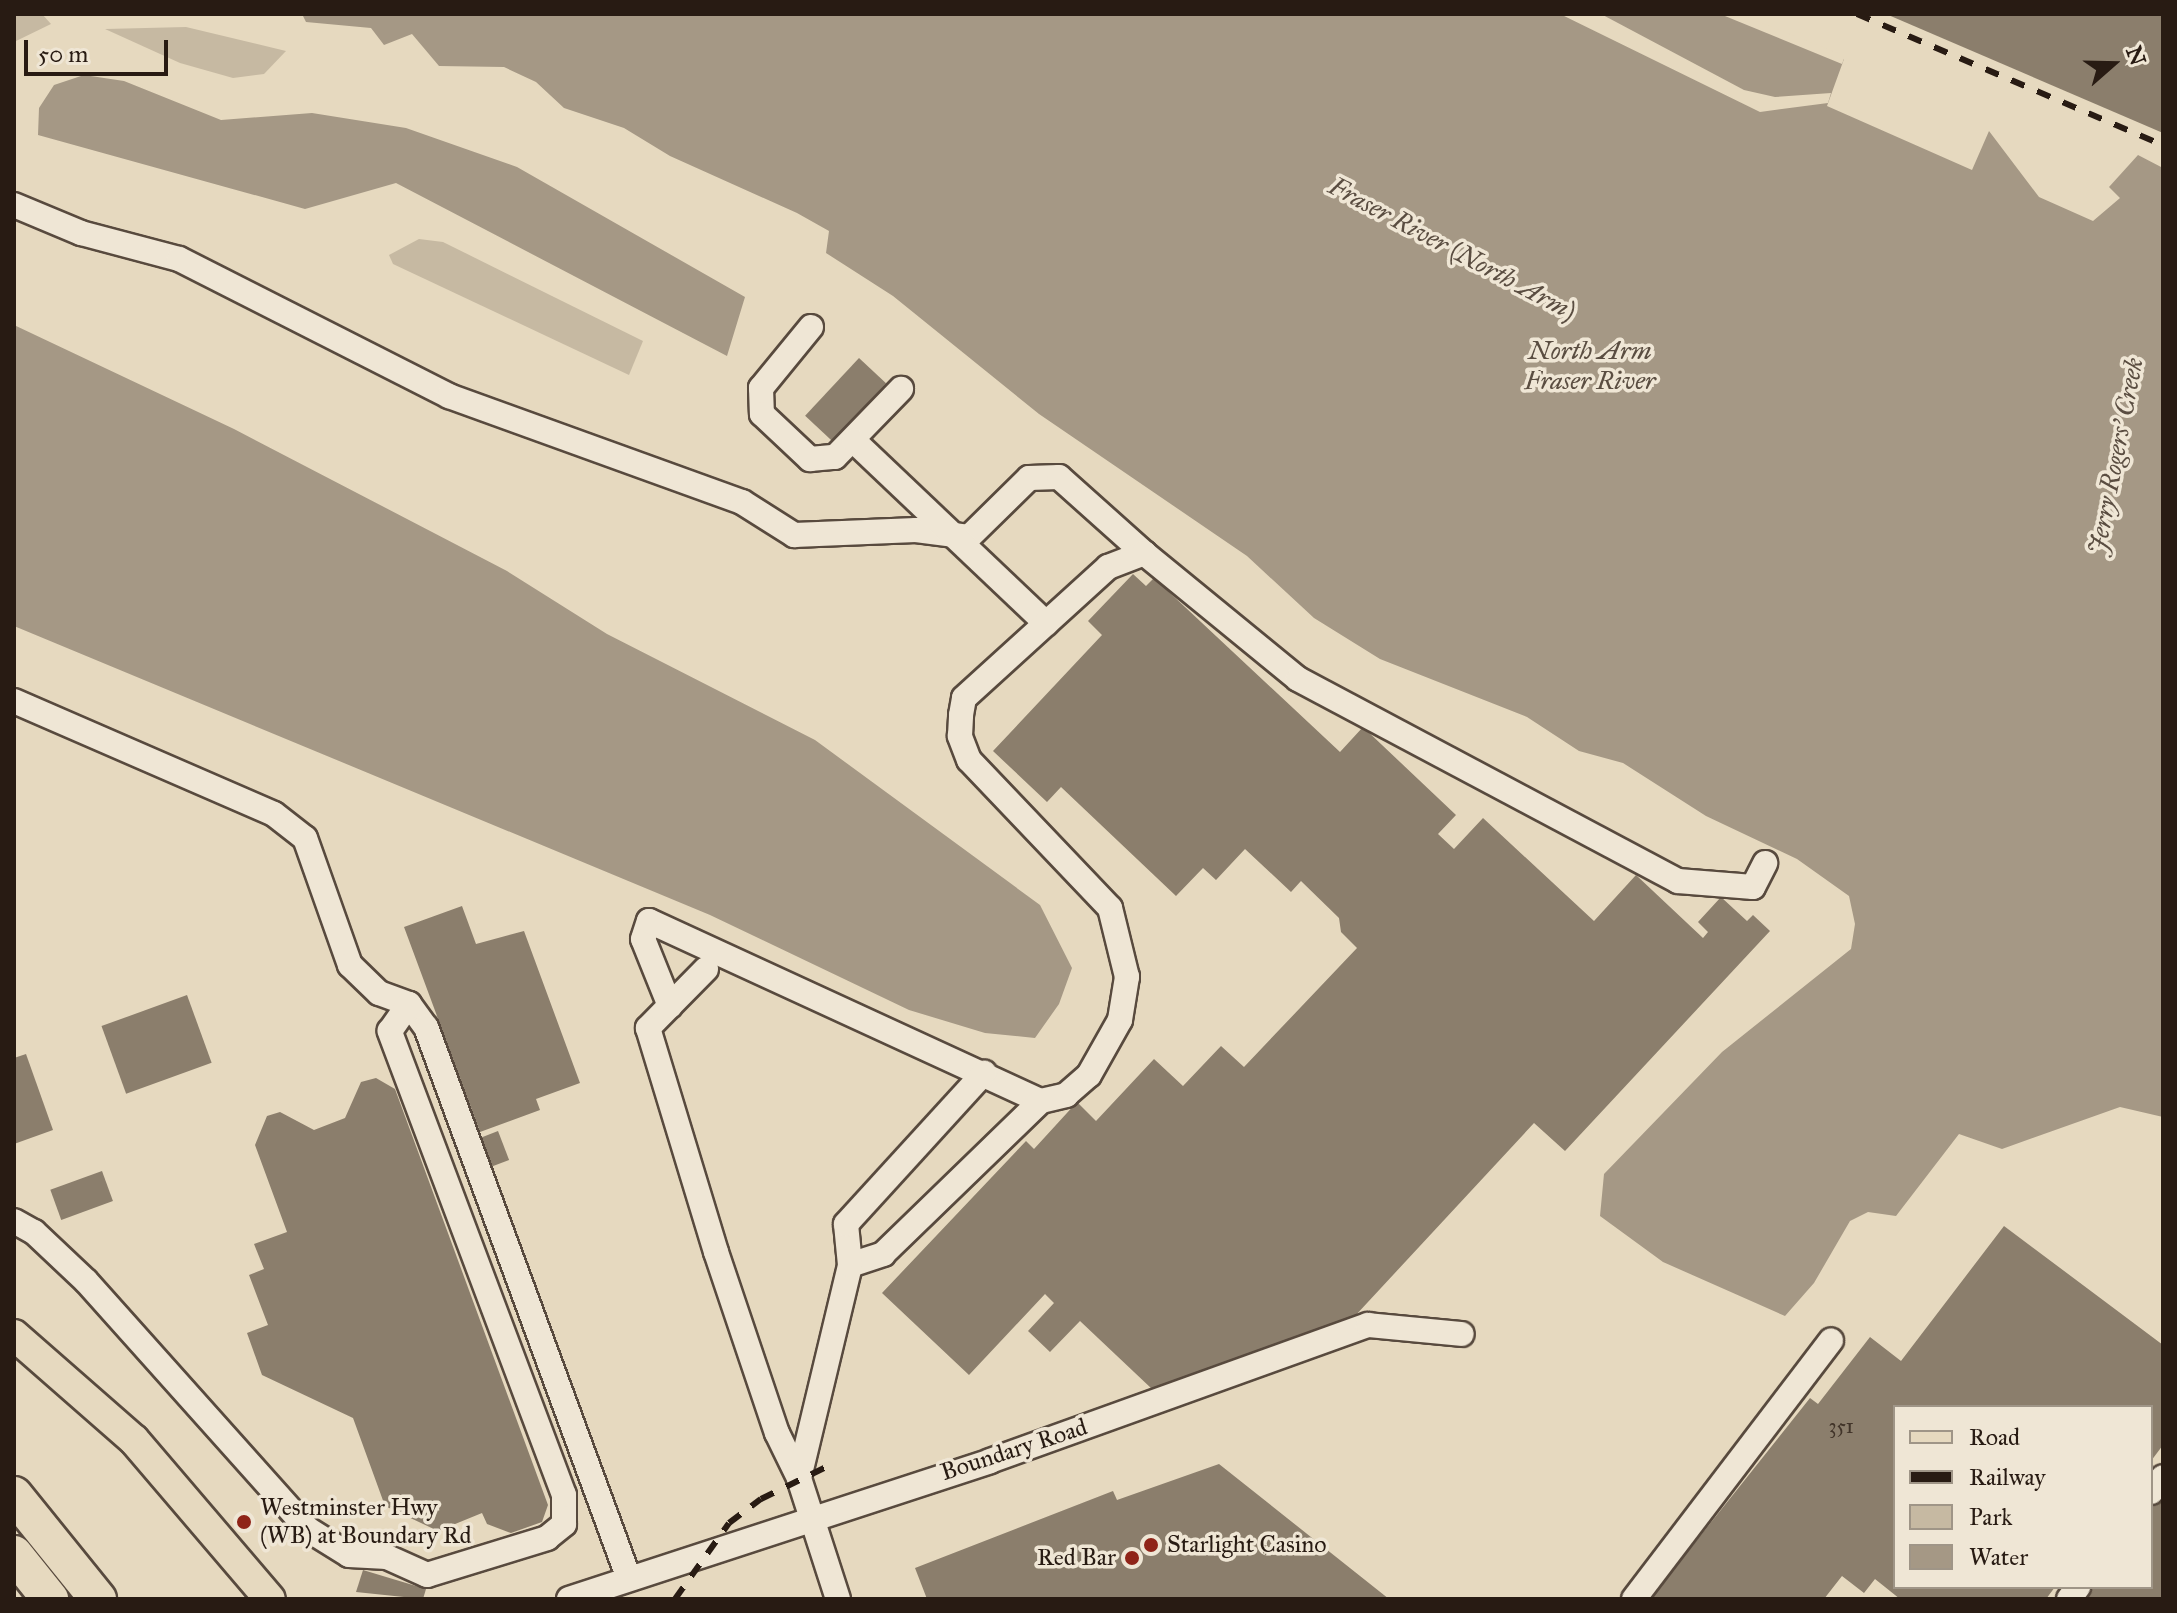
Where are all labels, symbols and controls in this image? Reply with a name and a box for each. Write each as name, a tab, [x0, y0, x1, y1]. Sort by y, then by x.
scale bar	[28, 24, 172, 74]
north arrow	[2073, 24, 2153, 104]
text: 50 m	[38, 39, 88, 69]
text: N	[2120, 42, 2152, 69]
water label: Fraser River (North Arm)	[1323, 171, 1581, 327]
water label: North Arm Fraser River	[1524, 335, 1656, 396]
water label: Jerry Rogers' Creek	[2082, 355, 2150, 557]
legend	[1893, 1405, 2153, 1589]
street label: Boundary Road	[937, 1413, 1091, 1487]
house number: 351	[1828, 1414, 1854, 1438]
text: Road	[1969, 1422, 2020, 1452]
text: Railway	[1969, 1462, 2046, 1492]
place label: Westminster Hwy (WB) at Boundary Rd	[260, 1494, 472, 1550]
text: Park	[1969, 1502, 2012, 1532]
marker: Westminster Hwy (WB) at Boundary Rd	[235, 1513, 253, 1531]
place label: Starlight Casino	[1167, 1531, 1327, 1559]
marker: Starlight Casino	[1142, 1536, 1160, 1554]
text: Water	[1969, 1542, 2028, 1572]
place label: Red Bar	[1037, 1544, 1116, 1572]
marker: Red Bar	[1123, 1549, 1141, 1567]

